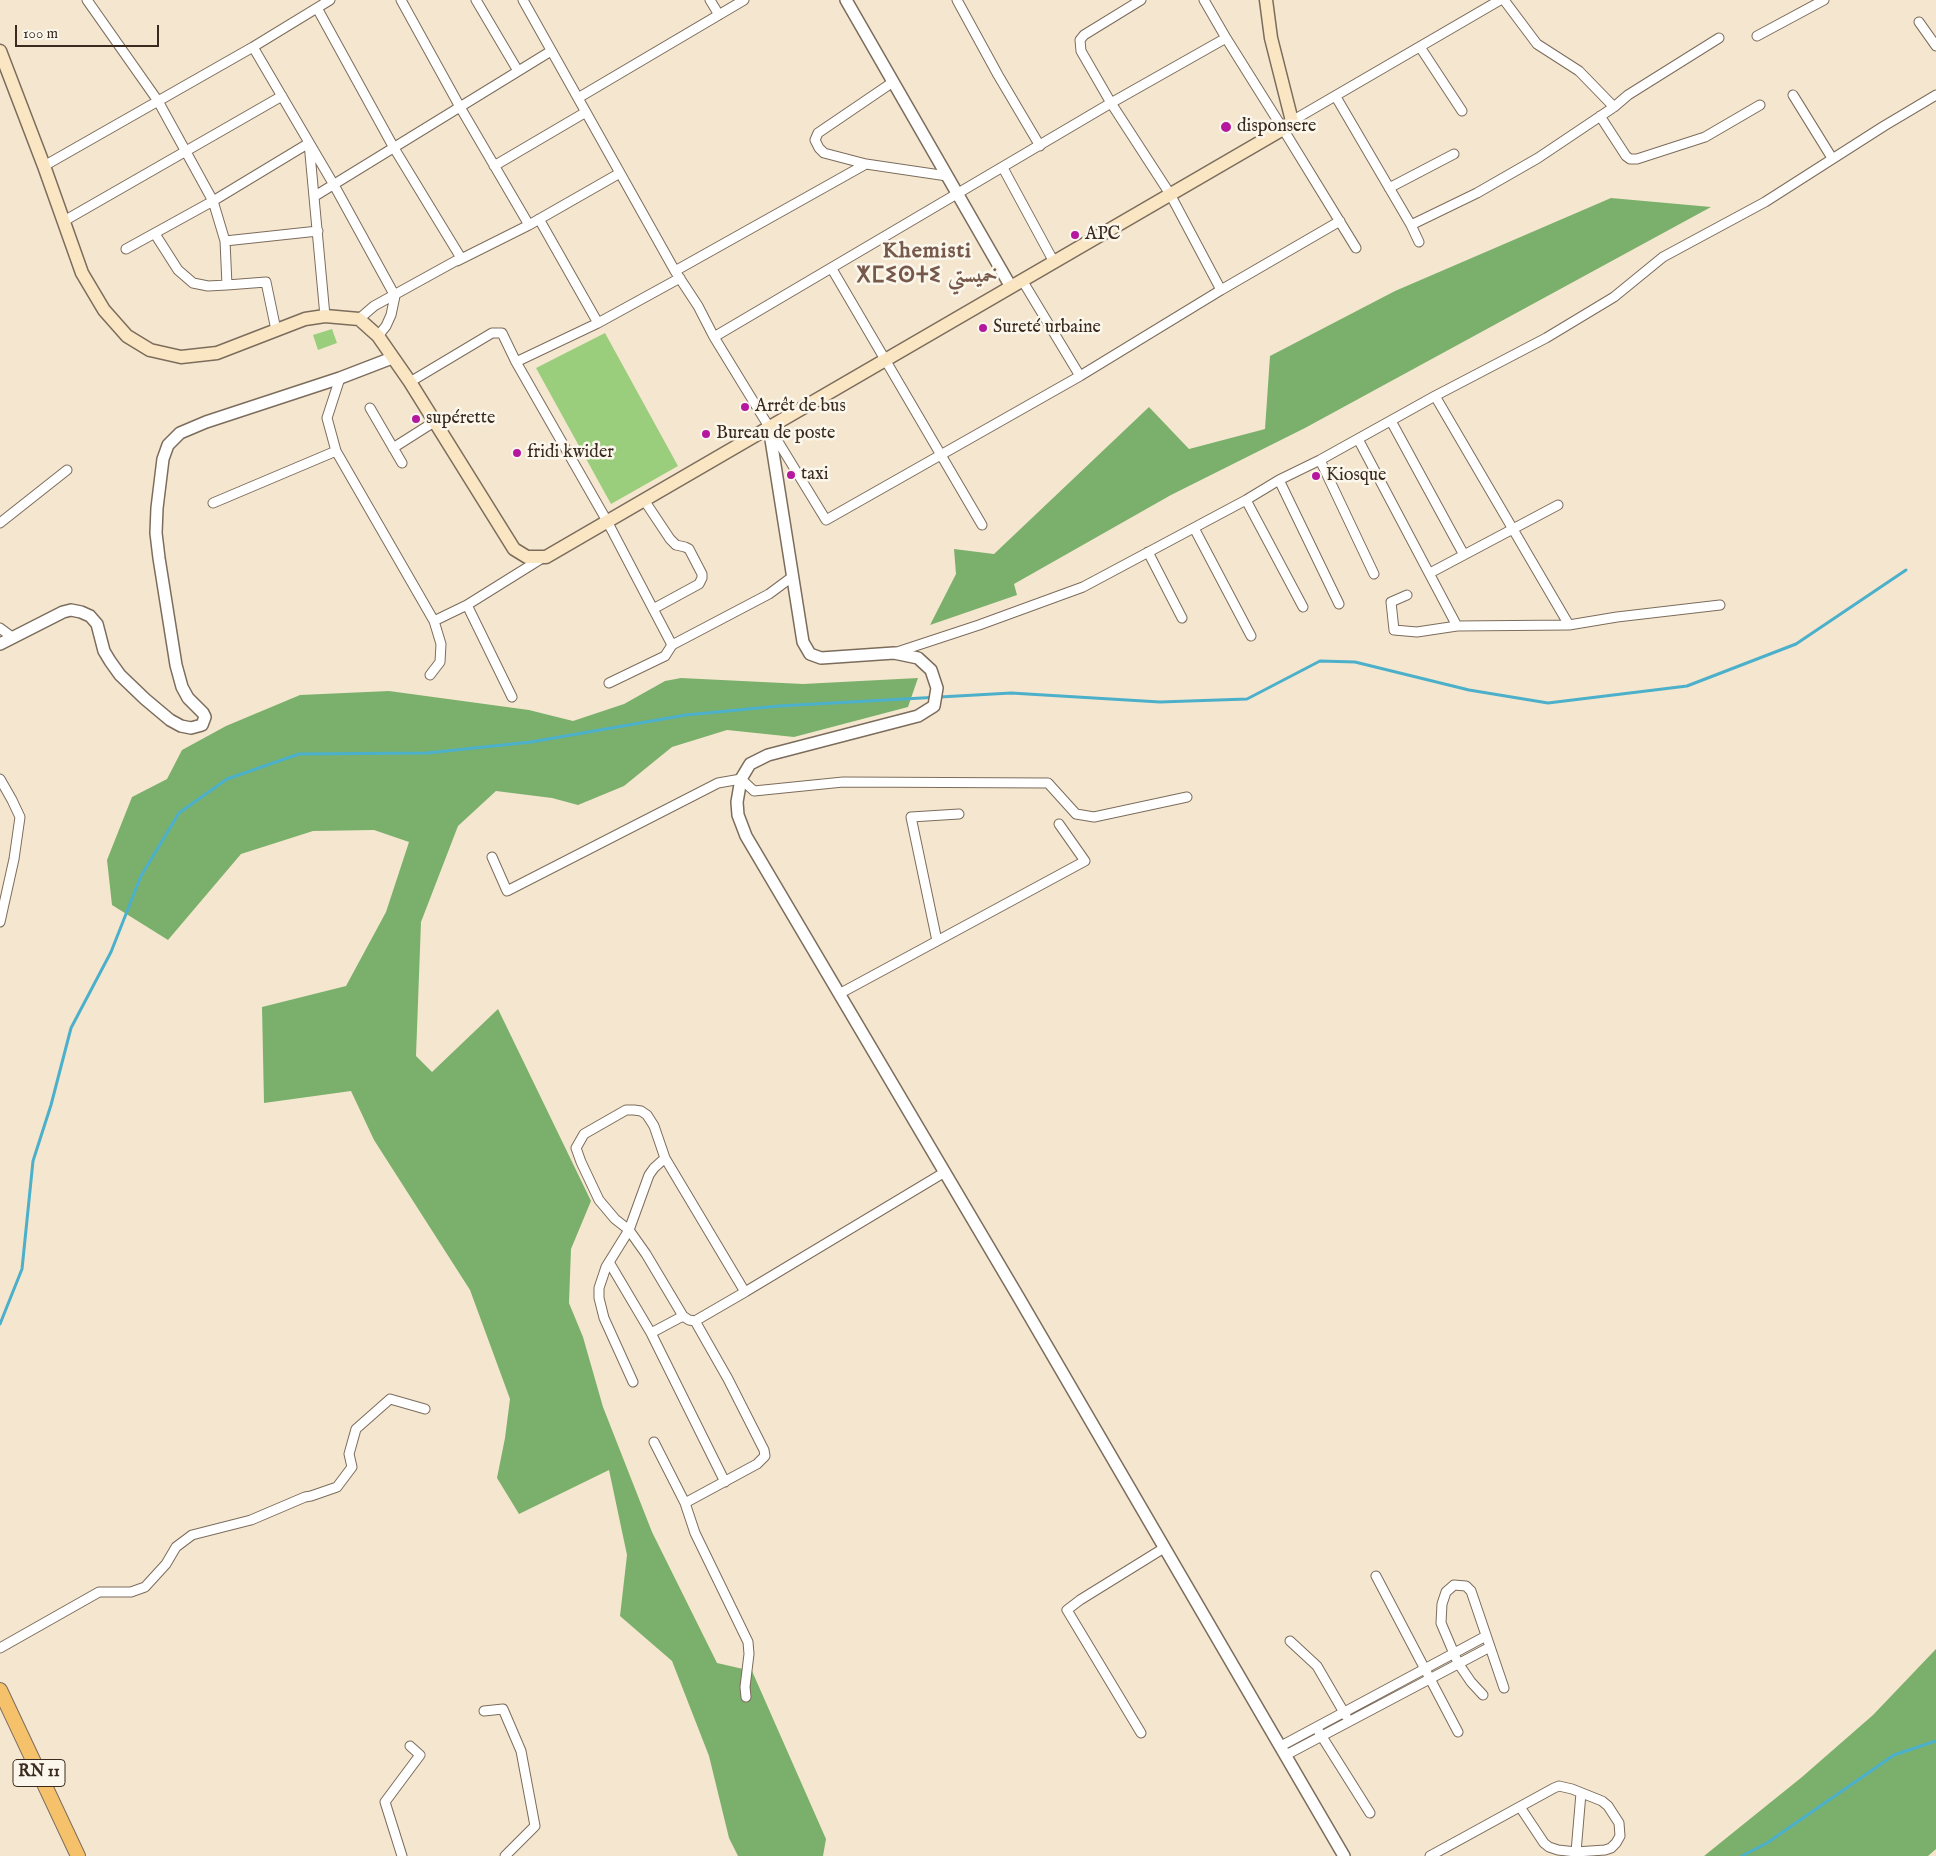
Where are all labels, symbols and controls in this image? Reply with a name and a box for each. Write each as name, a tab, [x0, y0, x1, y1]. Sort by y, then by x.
scale bar	[18, 15, 161, 47]
text: 100 m	[23, 24, 58, 43]
place label: disponsere	[1237, 116, 1316, 138]
marker: disponsere	[1219, 120, 1233, 134]
place label: APC	[1085, 224, 1120, 246]
marker: APC	[1069, 229, 1081, 241]
district label: Khemisti ⵅⵎⵉⵙⵜⵉ خميستي	[860, 239, 994, 290]
place label: Sureté urbaine	[993, 317, 1101, 339]
marker: Sureté urbaine	[977, 322, 989, 334]
place label: Arrêt de bus	[755, 396, 846, 418]
marker: Arrêt de bus	[739, 401, 751, 413]
place label: supérette	[426, 408, 495, 430]
marker: supérette	[410, 413, 422, 425]
place label: Bureau de poste	[716, 423, 835, 445]
marker: Bureau de poste	[700, 428, 712, 440]
place label: fridi kwider	[527, 442, 614, 464]
marker: fridi kwider	[511, 447, 523, 459]
place label: taxi	[801, 464, 829, 486]
place label: Kiosque	[1326, 465, 1386, 487]
marker: taxi	[785, 469, 797, 481]
marker: Kiosque	[1310, 470, 1322, 482]
road number: RN 11	[13, 1760, 65, 1786]

